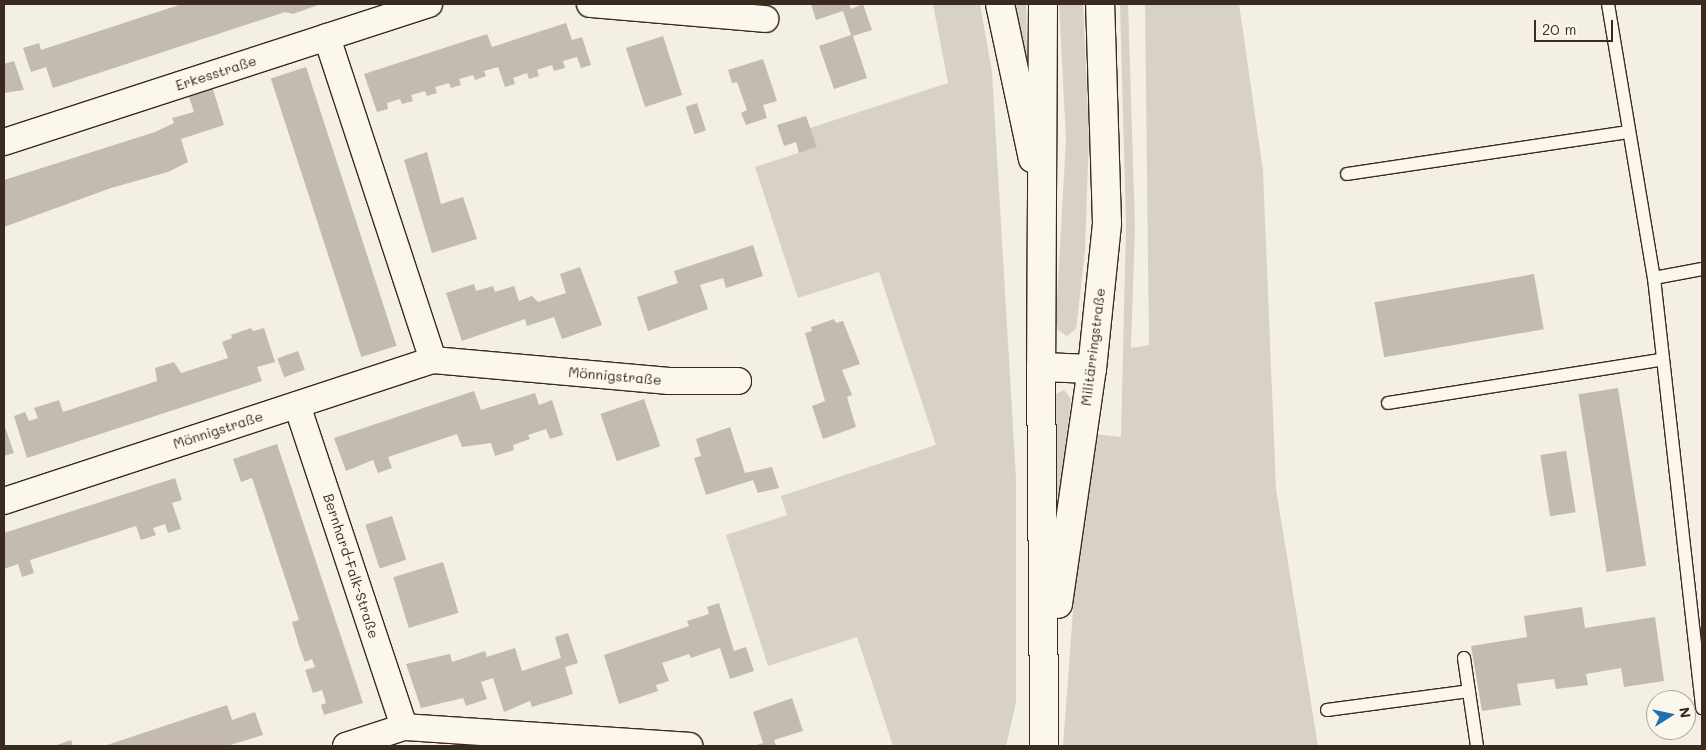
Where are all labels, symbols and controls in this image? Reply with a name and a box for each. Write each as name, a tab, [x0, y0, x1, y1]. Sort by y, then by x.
scale bar	[1536, 10, 1615, 42]
text: 20 m	[1542, 19, 1576, 39]
street label: Erkesstraße	[173, 52, 259, 94]
street label: Militärringstraße	[1077, 287, 1109, 407]
street label: Mönnigstraße	[568, 364, 662, 388]
street label: Mönnigstraße	[171, 408, 265, 452]
street label: Bernhard-Falk-Straße	[320, 491, 382, 641]
north arrow	[1646, 690, 1696, 740]
text: N	[1675, 706, 1696, 719]

